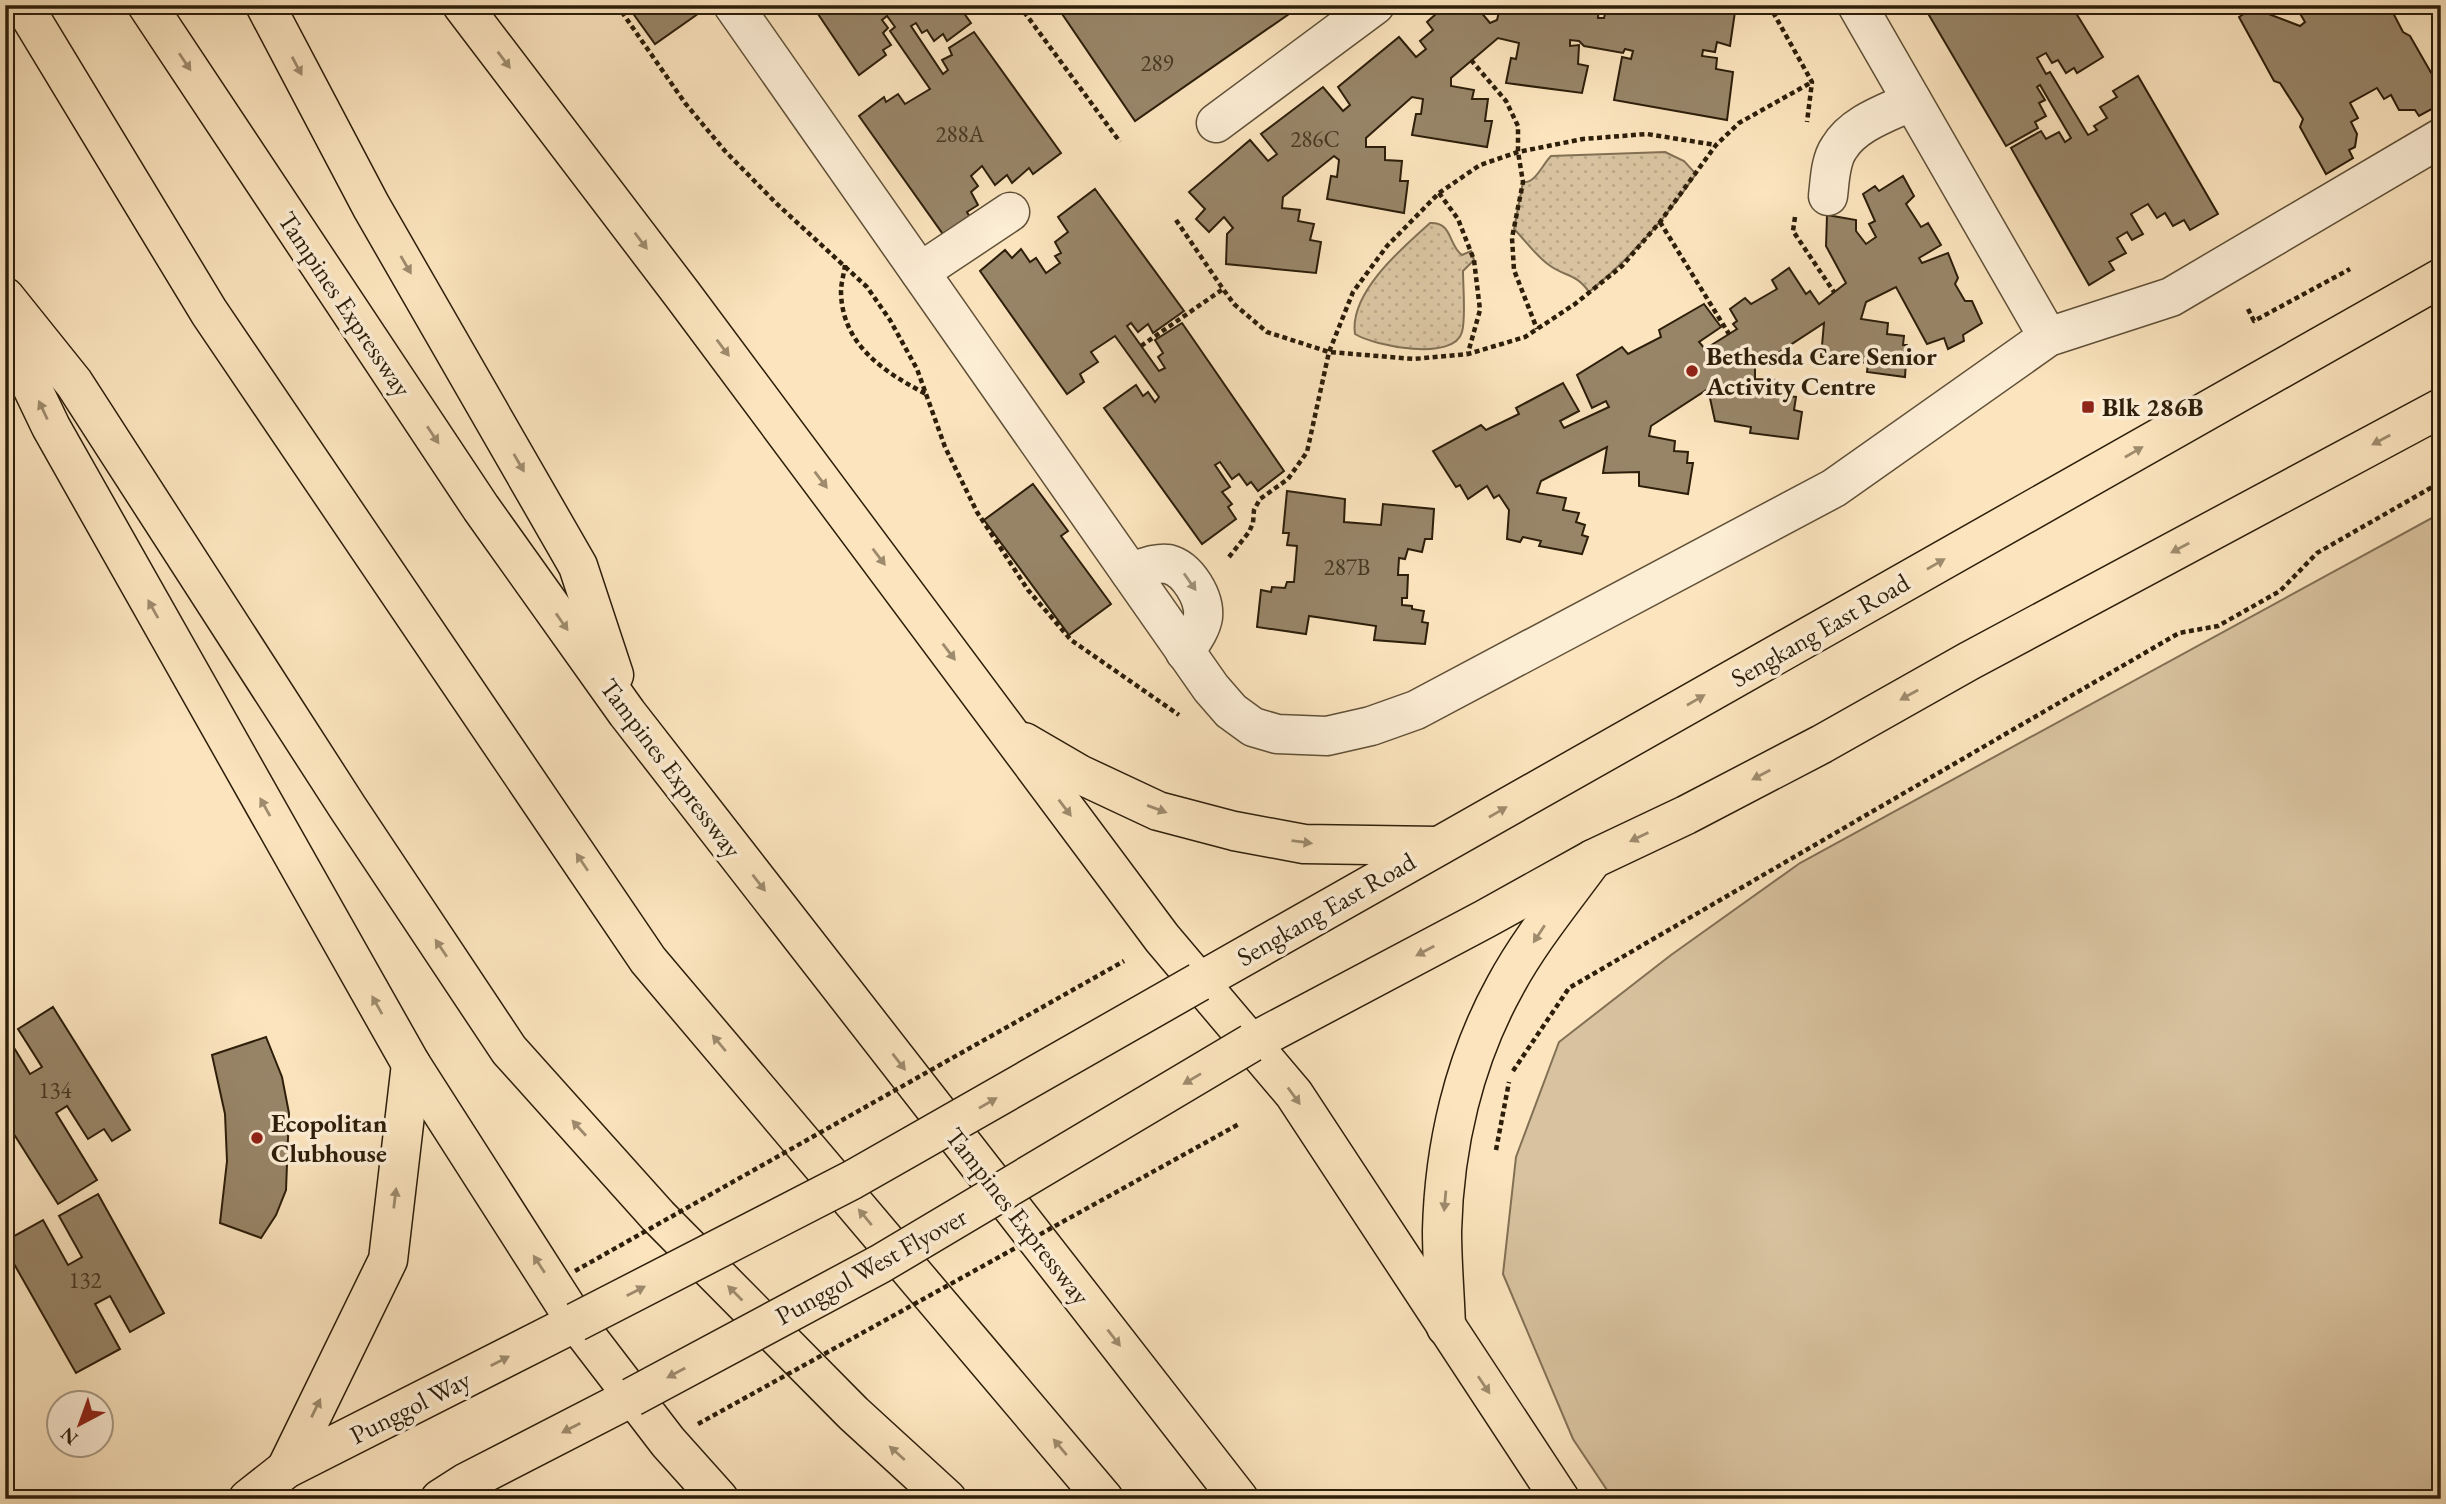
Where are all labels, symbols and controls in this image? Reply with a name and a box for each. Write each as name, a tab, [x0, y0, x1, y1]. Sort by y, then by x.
house number: 289	[1140, 48, 1174, 78]
one-way arrow	[496, 50, 511, 68]
one-way arrow	[178, 53, 192, 71]
one-way arrow	[291, 56, 303, 75]
house number: 288A	[935, 119, 986, 149]
house number: 286C	[1290, 124, 1340, 154]
street label: Tampines Expressway	[270, 205, 420, 404]
one-way arrow	[634, 231, 649, 249]
one-way arrow	[399, 256, 412, 275]
one-way arrow	[715, 339, 730, 357]
place label: Bethesda Care Senior Activity Centre	[1705, 339, 1937, 403]
marker: Bethesda Care Senior Activity Centre	[1684, 363, 1700, 379]
place label: Blk 286B	[2102, 390, 2204, 424]
marker: Blk 286B	[2080, 399, 2096, 415]
one-way arrow	[37, 400, 48, 420]
one-way arrow	[426, 426, 439, 445]
one-way arrow	[2371, 434, 2390, 446]
one-way arrow	[2124, 446, 2144, 458]
one-way arrow	[513, 453, 525, 472]
one-way arrow	[814, 471, 829, 489]
one-way arrow	[2170, 542, 2190, 554]
one-way arrow	[871, 548, 885, 566]
house number: 287B	[1324, 552, 1370, 582]
one-way arrow	[1926, 558, 1946, 570]
street label: Sengkang East Road	[1725, 565, 1916, 695]
one-way arrow	[1183, 573, 1197, 591]
one-way arrow	[147, 599, 159, 619]
one-way arrow	[555, 613, 569, 631]
one-way arrow	[942, 643, 956, 661]
street label: Tampines Expressway	[592, 671, 750, 865]
one-way arrow	[1899, 689, 1919, 701]
one-way arrow	[1686, 694, 1705, 706]
one-way arrow	[1751, 770, 1771, 781]
one-way arrow	[259, 797, 271, 817]
one-way arrow	[1058, 799, 1072, 817]
one-way arrow	[1147, 804, 1168, 815]
one-way arrow	[1488, 806, 1507, 818]
one-way arrow	[1629, 831, 1649, 842]
one-way arrow	[1291, 837, 1313, 848]
street label: Sengkang East Road	[1231, 844, 1422, 974]
one-way arrow	[575, 853, 589, 871]
one-way arrow	[751, 873, 766, 891]
one-way arrow	[1532, 925, 1545, 944]
one-way arrow	[434, 938, 447, 957]
one-way arrow	[1414, 944, 1434, 956]
one-way arrow	[371, 995, 383, 1015]
one-way arrow	[711, 1035, 726, 1053]
one-way arrow	[891, 1053, 906, 1071]
one-way arrow	[1183, 1072, 1202, 1085]
house number: 134	[38, 1075, 73, 1105]
one-way arrow	[1287, 1087, 1301, 1105]
one-way arrow	[978, 1097, 998, 1109]
place label: Ecopolitan Clubhouse	[271, 1106, 388, 1170]
one-way arrow	[571, 1120, 587, 1137]
street label: Tampines Expressway	[938, 1120, 1098, 1312]
marker: Ecopolitan Clubhouse	[249, 1130, 265, 1146]
one-way arrow	[390, 1186, 401, 1208]
one-way arrow	[1439, 1190, 1450, 1212]
street label: Punggol West Flyover	[769, 1199, 973, 1333]
one-way arrow	[858, 1208, 873, 1226]
one-way arrow	[533, 1255, 546, 1274]
house number: 132	[68, 1265, 102, 1295]
one-way arrow	[627, 1285, 647, 1297]
one-way arrow	[726, 1285, 743, 1302]
one-way arrow	[1106, 1329, 1121, 1347]
one-way arrow	[490, 1355, 510, 1367]
street label: Punggol Way	[344, 1362, 477, 1452]
one-way arrow	[665, 1367, 685, 1379]
one-way arrow	[1477, 1376, 1491, 1394]
north arrow	[46, 1388, 116, 1458]
one-way arrow	[310, 1398, 321, 1418]
text: N	[55, 1422, 83, 1451]
one-way arrow	[561, 1423, 581, 1434]
one-way arrow	[1053, 1438, 1068, 1455]
one-way arrow	[888, 1445, 906, 1461]

